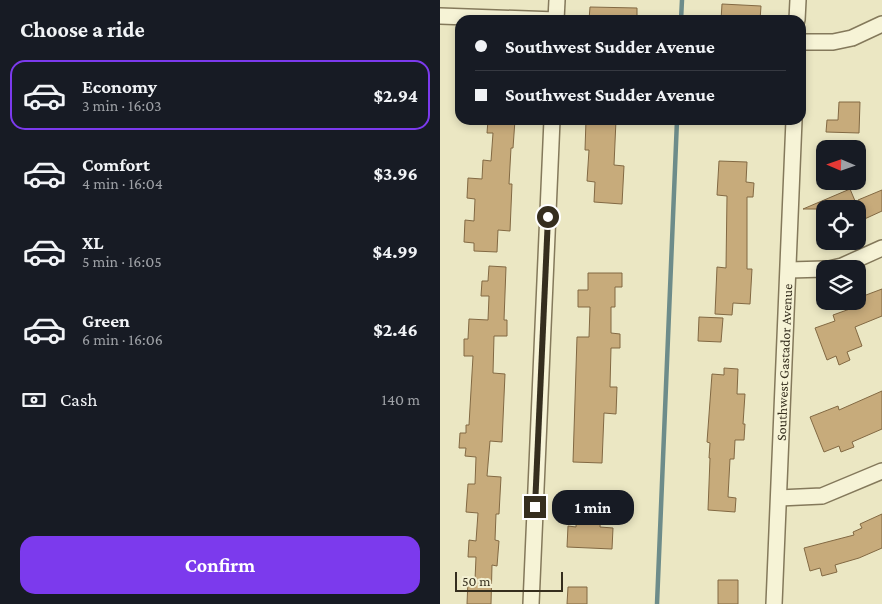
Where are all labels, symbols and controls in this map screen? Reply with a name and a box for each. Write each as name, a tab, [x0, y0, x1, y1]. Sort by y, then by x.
text: Choose a ride	[20, 17, 145, 42]
text: Southwest Sudder Avenue	[505, 36, 715, 57]
icon: car	[22, 73, 67, 118]
text: Economy	[82, 76, 157, 97]
text: Southwest Sudder Avenue	[505, 84, 715, 105]
text: $2.94	[373, 85, 418, 106]
text: 3 min · 16:03	[82, 97, 162, 114]
north arrow	[816, 140, 866, 190]
map controls	[816, 140, 866, 310]
icon: car	[22, 151, 67, 196]
text: Comfort	[82, 154, 150, 175]
text: $3.96	[373, 163, 418, 184]
text: 4 min · 16:04	[82, 175, 163, 192]
button: locate	[816, 200, 866, 250]
route start	[537, 206, 559, 228]
icon: car	[22, 229, 67, 274]
text: XL	[82, 232, 104, 253]
text: $4.99	[372, 241, 418, 262]
text: 5 min · 16:05	[82, 253, 162, 270]
button: layers	[816, 260, 866, 310]
street label: Southwest Gastador Avenue	[773, 283, 795, 441]
icon: car	[22, 307, 67, 352]
text: Green	[82, 310, 130, 331]
text: $2.46	[373, 319, 418, 340]
text: 6 min · 16:06	[82, 331, 163, 348]
icon: cash	[20, 386, 48, 414]
text: Cash	[60, 389, 98, 410]
text: 140 m	[382, 391, 420, 408]
callout: 1 min	[552, 490, 635, 524]
route end	[524, 496, 546, 518]
text: 1 min	[575, 499, 611, 516]
button: Confirm	[20, 536, 420, 594]
scale bar	[455, 569, 562, 592]
text: 50 m	[462, 573, 490, 589]

